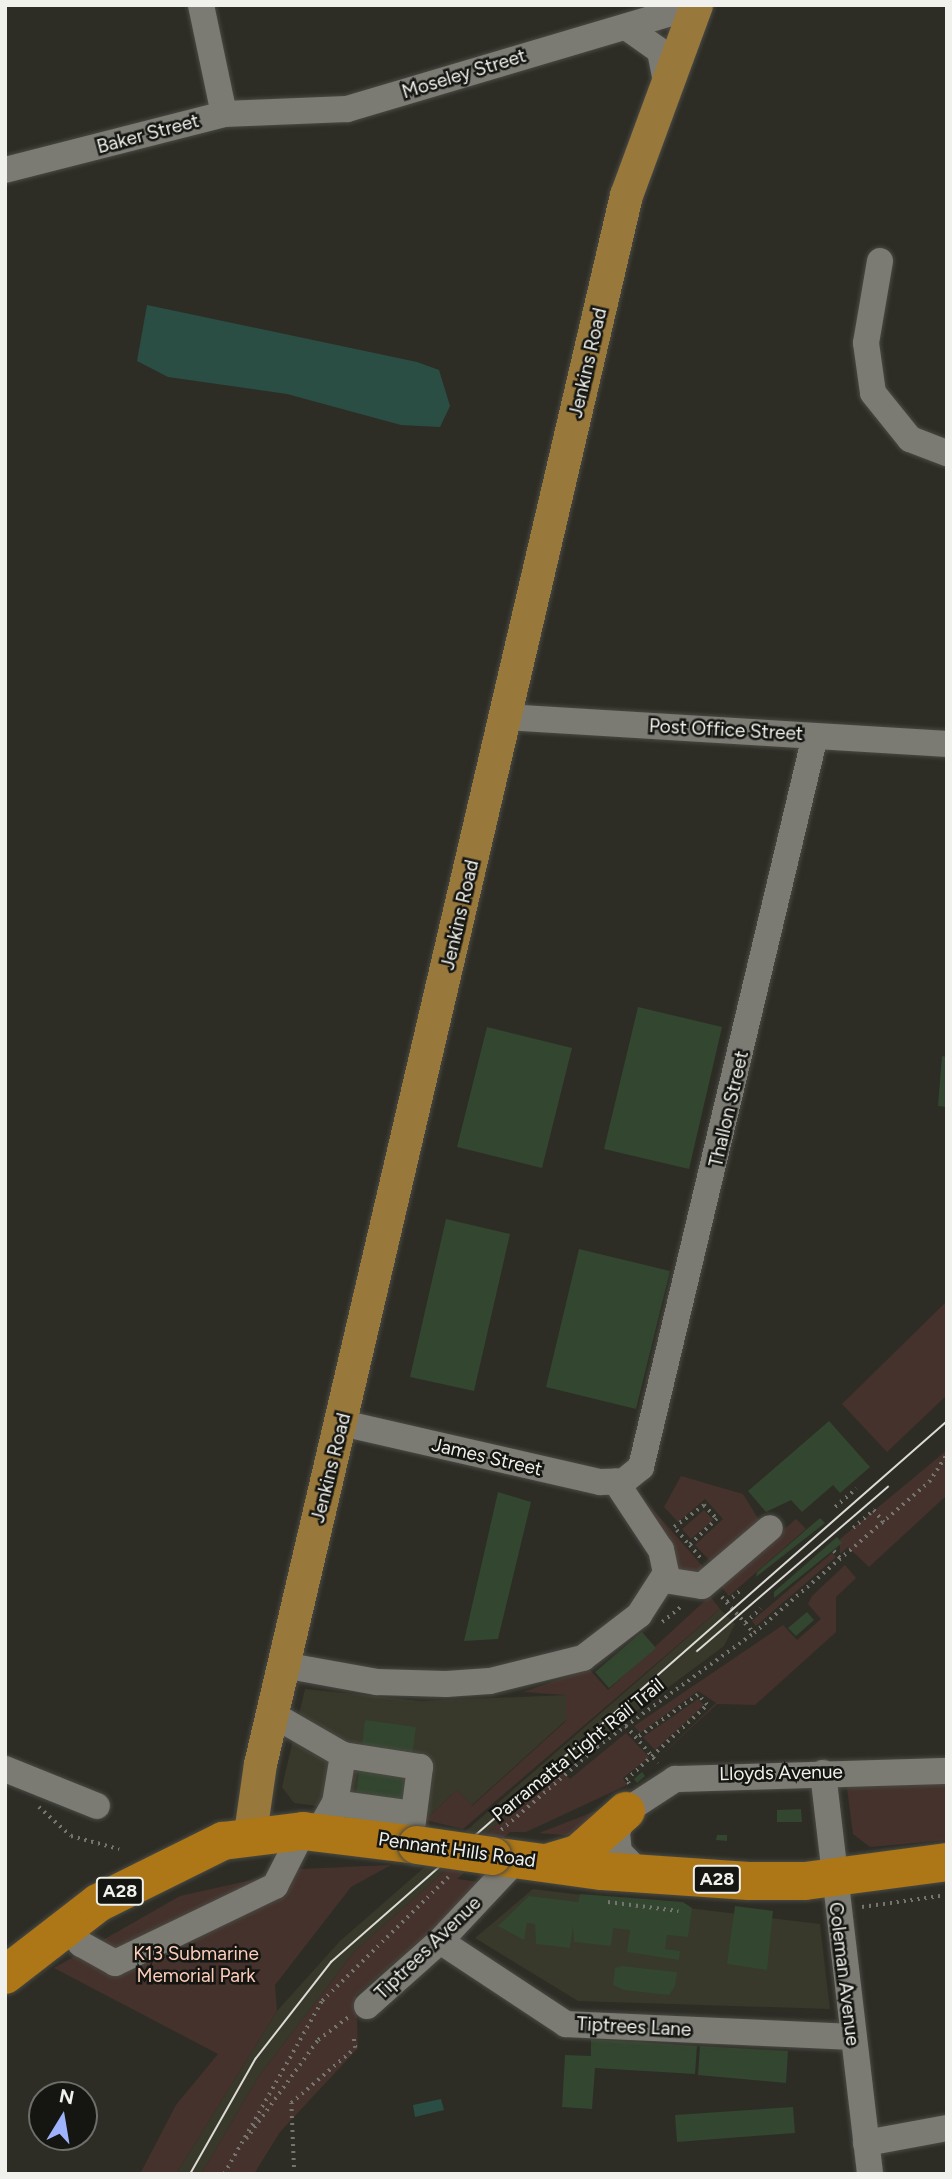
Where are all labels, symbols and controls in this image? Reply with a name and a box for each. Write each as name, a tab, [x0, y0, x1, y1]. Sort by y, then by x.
street label: Moseley Street	[399, 44, 529, 104]
street label: Baker Street	[94, 109, 202, 159]
street label: Jenkins Road	[564, 306, 612, 420]
street label: Post Office Street	[648, 715, 804, 745]
street label: Jenkins Road	[436, 858, 484, 972]
street label: Thallon Street	[705, 1049, 753, 1169]
street label: Jenkins Road	[306, 1411, 356, 1525]
street label: James Street	[429, 1433, 545, 1481]
street label: Parramatta Light Rail Trail	[487, 1674, 669, 1826]
street label: Lloyds Avenue	[719, 1761, 843, 1785]
street label: Pennant Hills Road	[377, 1828, 537, 1872]
road number: A28	[692, 1865, 742, 1894]
road number: A28	[96, 1877, 144, 1906]
street label: Tiptrees Avenue	[370, 1892, 486, 2004]
street label: Coleman Avenue	[824, 1901, 864, 2047]
park label: K13 Submarine Memorial Park	[133, 1943, 259, 1987]
street label: Tiptrees Lane	[576, 2013, 692, 2041]
north arrow	[28, 2081, 98, 2151]
text: N	[57, 2084, 76, 2110]

